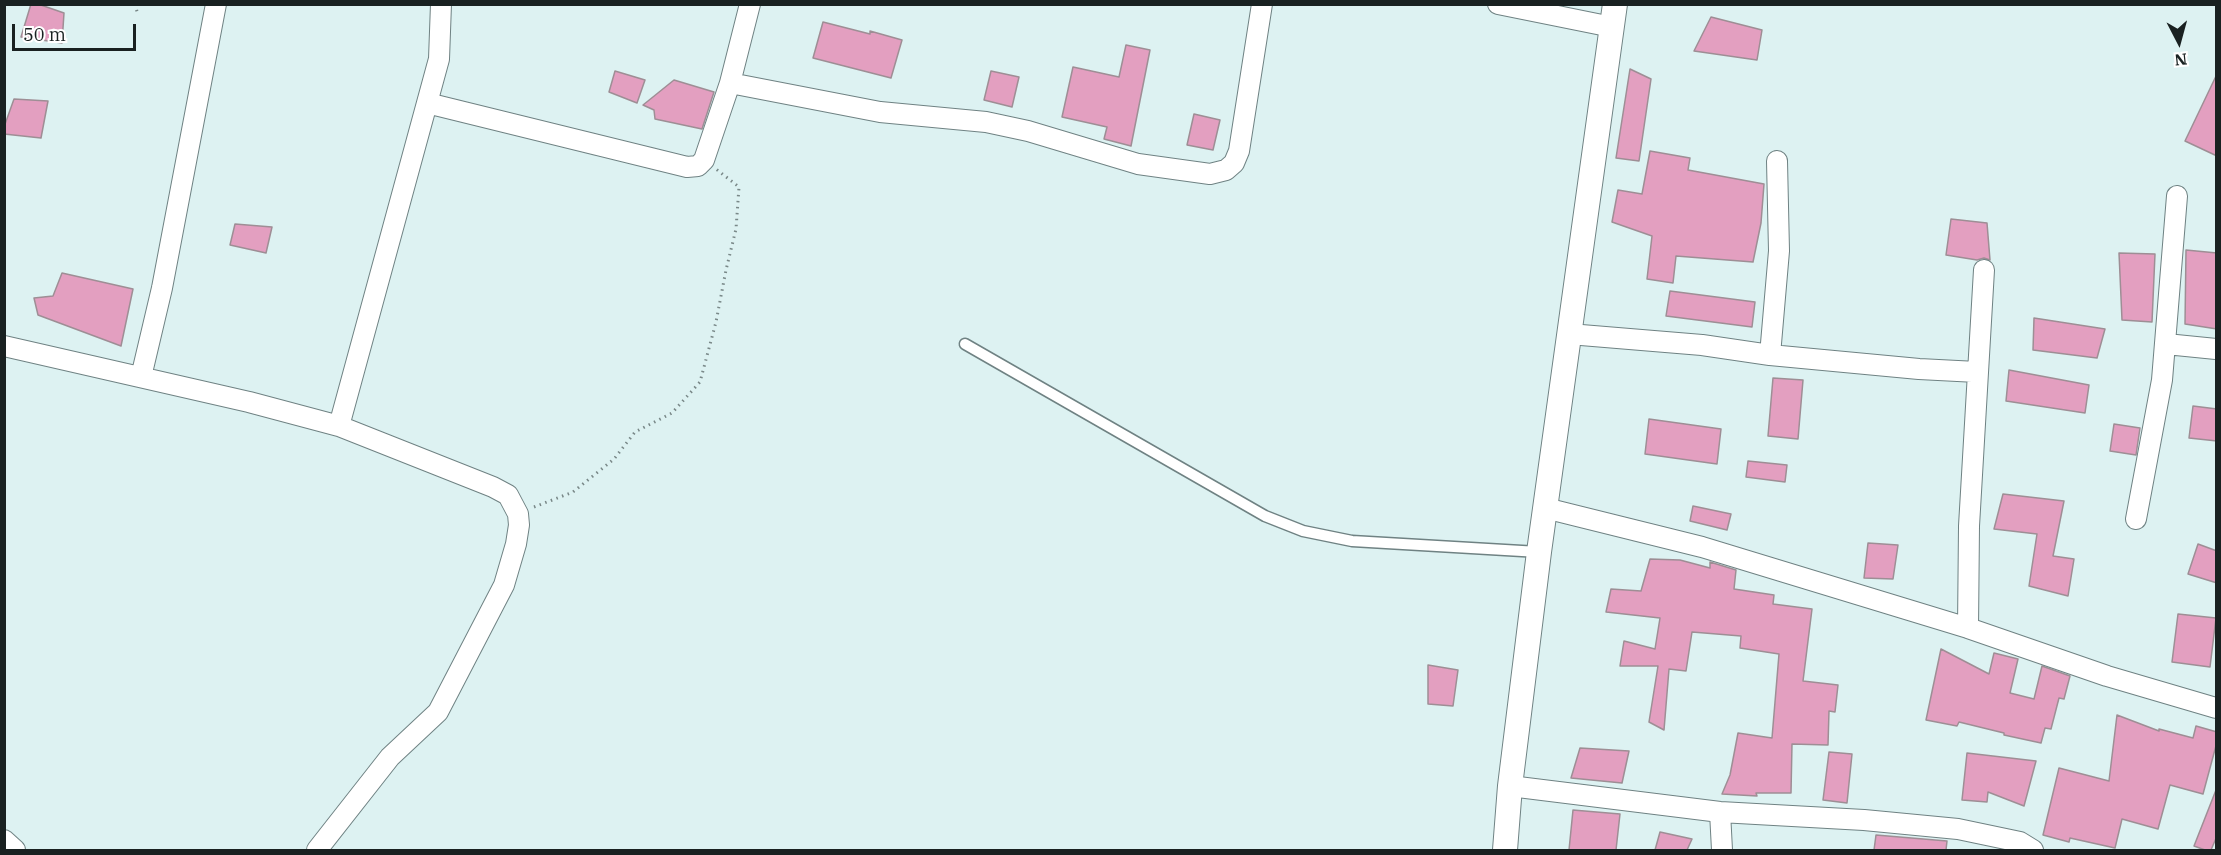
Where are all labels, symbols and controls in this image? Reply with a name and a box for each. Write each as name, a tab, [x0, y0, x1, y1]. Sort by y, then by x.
scale bar	[15, 12, 140, 50]
north arrow	[2149, 12, 2209, 72]
text: 50 m	[23, 23, 66, 46]
text: N	[2174, 49, 2188, 71]

